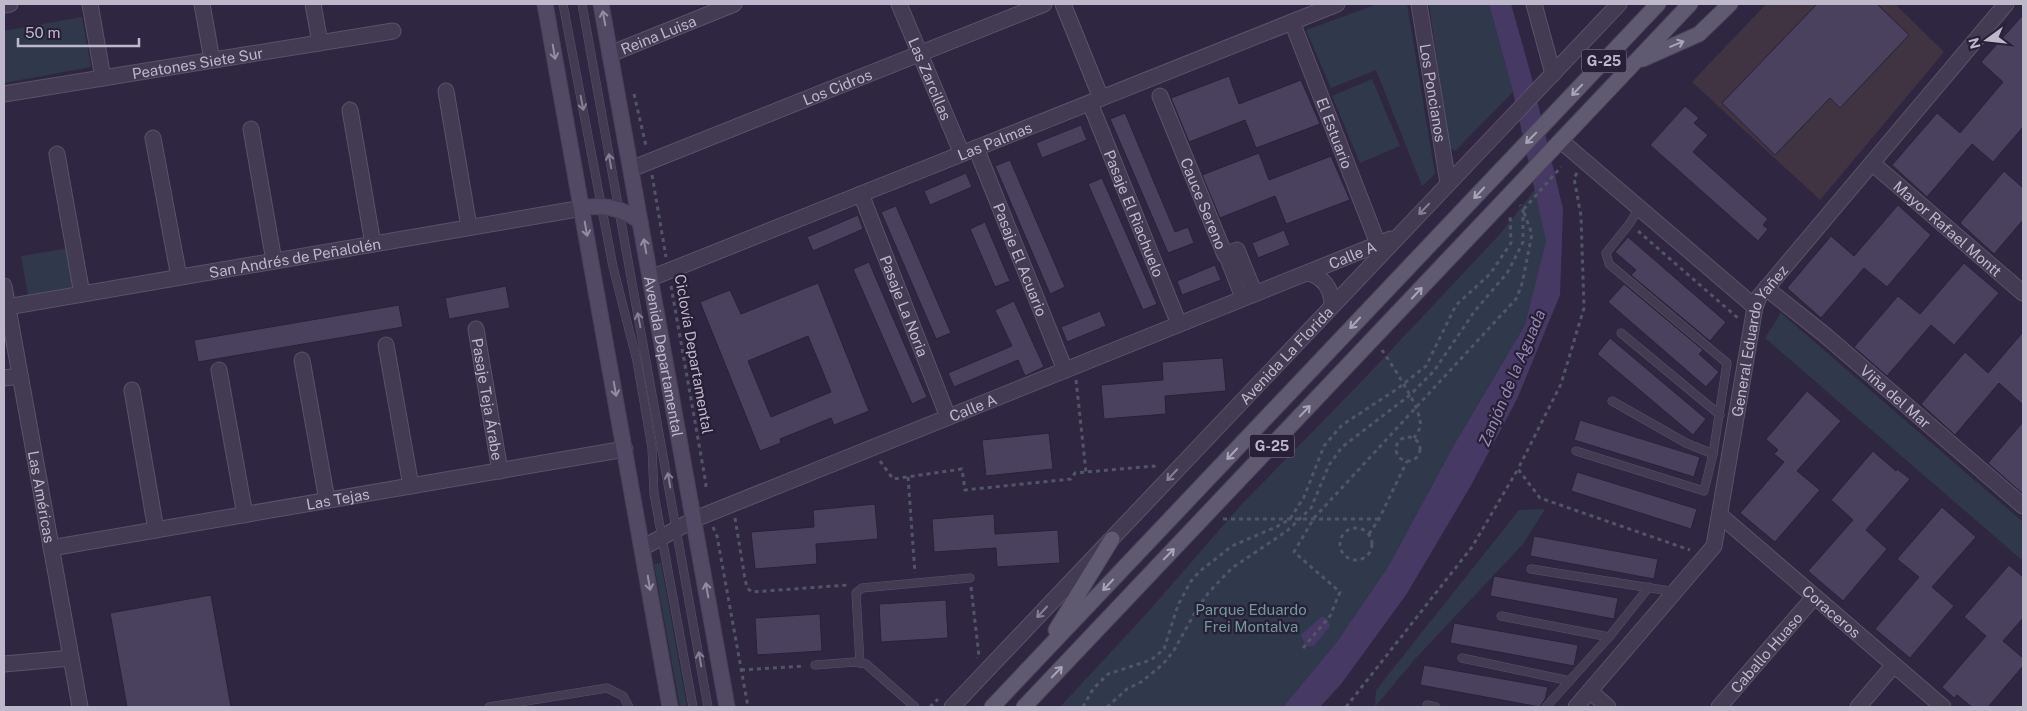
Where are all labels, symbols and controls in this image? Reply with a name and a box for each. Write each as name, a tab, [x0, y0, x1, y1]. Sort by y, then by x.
one-way arrow	[598, 10, 608, 26]
street label: Reina Luisa	[618, 12, 698, 57]
scale bar	[18, 15, 139, 47]
north arrow	[1962, 15, 2012, 65]
text: 50 m	[25, 24, 60, 41]
street label: Las Zarcillas	[905, 35, 955, 123]
text: N	[1965, 36, 1984, 51]
one-way arrow	[1669, 38, 1684, 47]
street label: Los Poncianos	[1417, 42, 1450, 143]
one-way arrow	[549, 43, 559, 59]
street label: Peatones Siete Sur	[131, 44, 264, 82]
road number: G-25	[1582, 49, 1626, 72]
street label: Los Cidros	[800, 65, 874, 108]
one-way arrow	[1571, 84, 1583, 96]
one-way arrow	[578, 95, 587, 111]
street label: El Estuario	[1314, 95, 1356, 171]
street label: Las Palmas	[955, 118, 1034, 163]
one-way arrow	[1525, 132, 1537, 144]
street label: Pasaje El Riachuelo	[1101, 147, 1168, 279]
one-way arrow	[605, 153, 615, 169]
street label: Cauce Sereno	[1178, 155, 1230, 252]
street label: Mayor Rafael Montt	[1890, 177, 2005, 280]
one-way arrow	[1473, 186, 1485, 199]
street label: Pasaje El Acuario	[990, 200, 1051, 319]
one-way arrow	[1418, 202, 1430, 215]
one-way arrow	[582, 220, 592, 236]
street label: San Andrés de Peñalolén	[208, 234, 382, 281]
street label: Calle A	[1326, 237, 1379, 272]
one-way arrow	[639, 238, 649, 254]
street label: Pasaje La Noria	[877, 253, 932, 359]
street label: General Eduardo Yañez	[1728, 261, 1791, 418]
street label: Ciclovía Departamental	[672, 273, 716, 435]
street label: Avenida Departamental	[641, 275, 687, 438]
one-way arrow	[1411, 287, 1423, 300]
street label: Avenida La Florida	[1236, 303, 1336, 407]
water label: Zanjón de la Aguada	[1475, 307, 1549, 449]
one-way arrow	[634, 313, 644, 329]
one-way arrow	[1349, 317, 1361, 329]
street label: Pasaje Teja Árabe	[469, 337, 507, 461]
street label: Viña del Mar	[1857, 361, 1935, 431]
one-way arrow	[610, 380, 620, 396]
street label: Calle A	[947, 390, 1000, 424]
one-way arrow	[1299, 405, 1311, 417]
road number: G-25	[1250, 434, 1294, 458]
one-way arrow	[1226, 447, 1238, 460]
street label: Las Américas	[25, 449, 59, 544]
one-way arrow	[1166, 469, 1178, 482]
one-way arrow	[663, 473, 673, 489]
street label: Las Tejas	[305, 485, 371, 512]
one-way arrow	[1163, 548, 1175, 560]
one-way arrow	[644, 575, 654, 591]
one-way arrow	[1102, 578, 1114, 591]
street label: Coraceros	[1799, 582, 1864, 641]
one-way arrow	[702, 583, 712, 599]
park label: Parque Eduardo Frei Montalva	[1195, 601, 1307, 635]
one-way arrow	[1036, 606, 1048, 618]
street label: Caballo Huaso	[1727, 609, 1805, 696]
one-way arrow	[694, 652, 704, 668]
one-way arrow	[1051, 666, 1063, 678]

